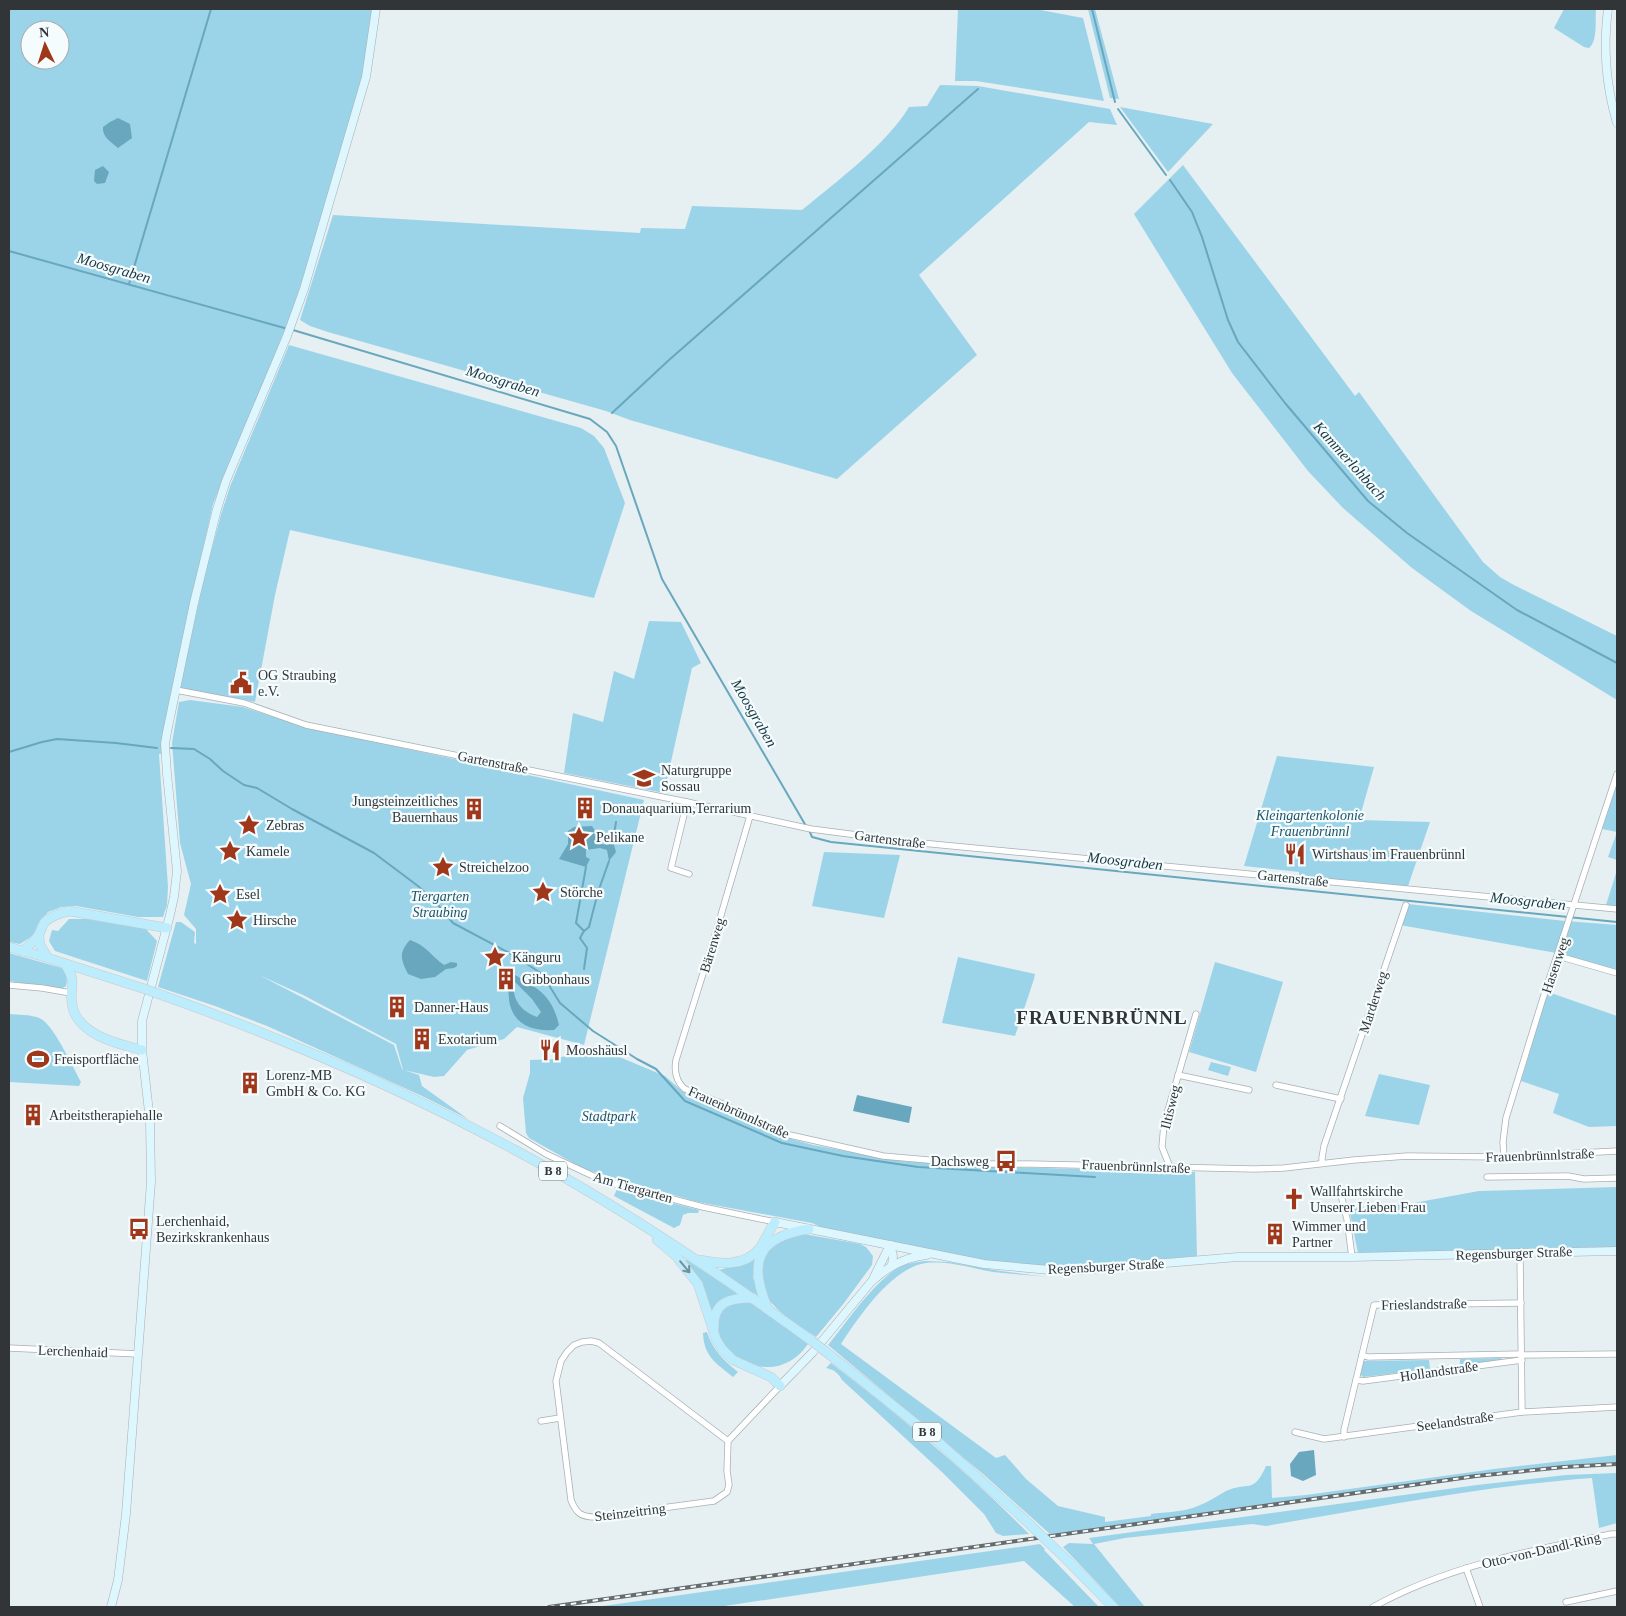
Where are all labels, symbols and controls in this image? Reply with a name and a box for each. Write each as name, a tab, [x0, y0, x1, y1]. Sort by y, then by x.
north arrow	[20, 20, 70, 70]
text: N	[39, 25, 50, 40]
water label: Moosgraben	[74, 250, 153, 286]
water label: Moosgraben	[463, 362, 542, 400]
water label: Kammerlohbach	[1310, 418, 1389, 504]
place label: OG Straubing e.V.	[258, 668, 336, 699]
public building icon: OG Straubing e.V.	[228, 670, 254, 696]
water label: Moosgraben	[728, 675, 780, 750]
street label: Gartenstraße	[456, 748, 529, 777]
place label: Naturgruppe Sossau	[661, 763, 732, 794]
school or university icon: Naturgruppe Sossau	[631, 765, 657, 791]
place label: Jungsteinzeitliches Bauernhaus	[352, 794, 458, 825]
building icon: Donauaquarium,Terrarium	[572, 795, 598, 821]
building icon: Jungsteinzeitliches Bauernhaus	[461, 796, 487, 822]
place label: Donauaquarium,Terrarium	[602, 801, 752, 816]
park label: Kleingartenkolonie Frauenbrünnl	[1255, 808, 1364, 839]
place icon: Zebras	[236, 812, 262, 838]
place label: Zebras	[266, 818, 304, 833]
place icon: Pelikane	[566, 824, 592, 850]
street label: Gartenstraße	[854, 828, 926, 851]
place label: Pelikane	[596, 830, 644, 845]
place icon: Kamele	[217, 838, 243, 864]
restaurant icon: Wirtshaus im Frauenbrünnl	[1282, 841, 1308, 867]
place label: Kamele	[246, 844, 290, 859]
place label: Wirtshaus im Frauenbrünnl	[1312, 847, 1466, 862]
water label: Moosgraben	[1085, 849, 1164, 873]
place icon: Streichelzoo	[430, 854, 456, 880]
place label: Streichelzoo	[459, 860, 529, 875]
street label: Gartenstraße	[1257, 867, 1329, 890]
place icon: Störche	[530, 879, 556, 905]
place icon: Esel	[207, 881, 233, 907]
place label: Störche	[560, 885, 603, 900]
place label: Esel	[236, 887, 260, 902]
park label: Tiergarten Straubing	[411, 889, 469, 920]
water label: Moosgraben	[1488, 889, 1567, 913]
place icon: Hirsche	[224, 907, 250, 933]
place label: Hirsche	[253, 913, 297, 928]
street label: Bärenweg	[697, 916, 728, 974]
street label: Hasenweg	[1539, 935, 1572, 995]
place icon: Känguru	[482, 944, 508, 970]
place label: Känguru	[512, 950, 561, 965]
building icon: Gibbonhaus	[493, 966, 519, 992]
street label: Marderweg	[1356, 969, 1391, 1035]
place label: Gibbonhaus	[522, 972, 590, 987]
building icon: Danner-Haus	[384, 994, 410, 1020]
place label: Danner-Haus	[414, 1000, 488, 1015]
district label: FRAUENBRÜNNL	[1016, 1007, 1188, 1028]
building icon: Exotarium	[409, 1026, 435, 1052]
place label: Exotarium	[438, 1032, 497, 1047]
restaurant icon: Mooshäusl	[537, 1037, 563, 1063]
place label: Mooshäusl	[566, 1043, 628, 1058]
sports icon: Freisportfläche	[25, 1046, 51, 1072]
place label: Freisportfläche	[54, 1052, 139, 1067]
place label: Lorenz-MB GmbH & Co. KG	[266, 1068, 366, 1099]
building icon: Lorenz-MB GmbH & Co. KG	[237, 1070, 263, 1096]
street label: Frauenbrünnlstraße	[686, 1083, 792, 1141]
street label: Iltisweg	[1158, 1083, 1183, 1131]
building icon: Arbeitstherapiehalle	[20, 1102, 46, 1128]
place label: Arbeitstherapiehalle	[49, 1108, 163, 1123]
park label: Stadtpark	[582, 1109, 637, 1124]
street label: Frauenbrünnlstraße	[1485, 1146, 1595, 1165]
bus stop icon: Dachsweg	[993, 1148, 1019, 1174]
place label: Dachsweg	[931, 1154, 989, 1169]
street label: Frauenbrünnlstraße	[1081, 1157, 1191, 1176]
road number: B 8	[539, 1162, 567, 1180]
street label: Am Tiergarten	[591, 1169, 674, 1206]
place label: Wallfahrtskirche Unserer Lieben Frau	[1310, 1184, 1426, 1215]
church icon: Wallfahrtskirche Unserer Lieben Frau	[1281, 1186, 1307, 1212]
place label: Lerchenhaid, Bezirkskrankenhaus	[156, 1214, 270, 1245]
bus stop icon: Lerchenhaid, Bezirkskrankenhaus	[126, 1216, 152, 1242]
place label: Wimmer und Partner	[1292, 1219, 1366, 1250]
building icon: Wimmer und Partner	[1262, 1221, 1288, 1247]
street label: Regensburger Straße	[1455, 1244, 1573, 1263]
street label: Regensburger Straße	[1047, 1256, 1165, 1277]
one-way arrow	[679, 1260, 690, 1273]
street label: Frieslandstraße	[1381, 1296, 1467, 1313]
street label: Lerchenhaid	[38, 1343, 108, 1360]
street label: Hollandstraße	[1399, 1359, 1479, 1384]
street label: Seelandstraße	[1416, 1409, 1495, 1434]
road number: B 8	[913, 1422, 941, 1441]
street label: Steinzeitring	[594, 1501, 666, 1524]
street label: Otto-von-Dandl-Ring	[1480, 1530, 1602, 1571]

